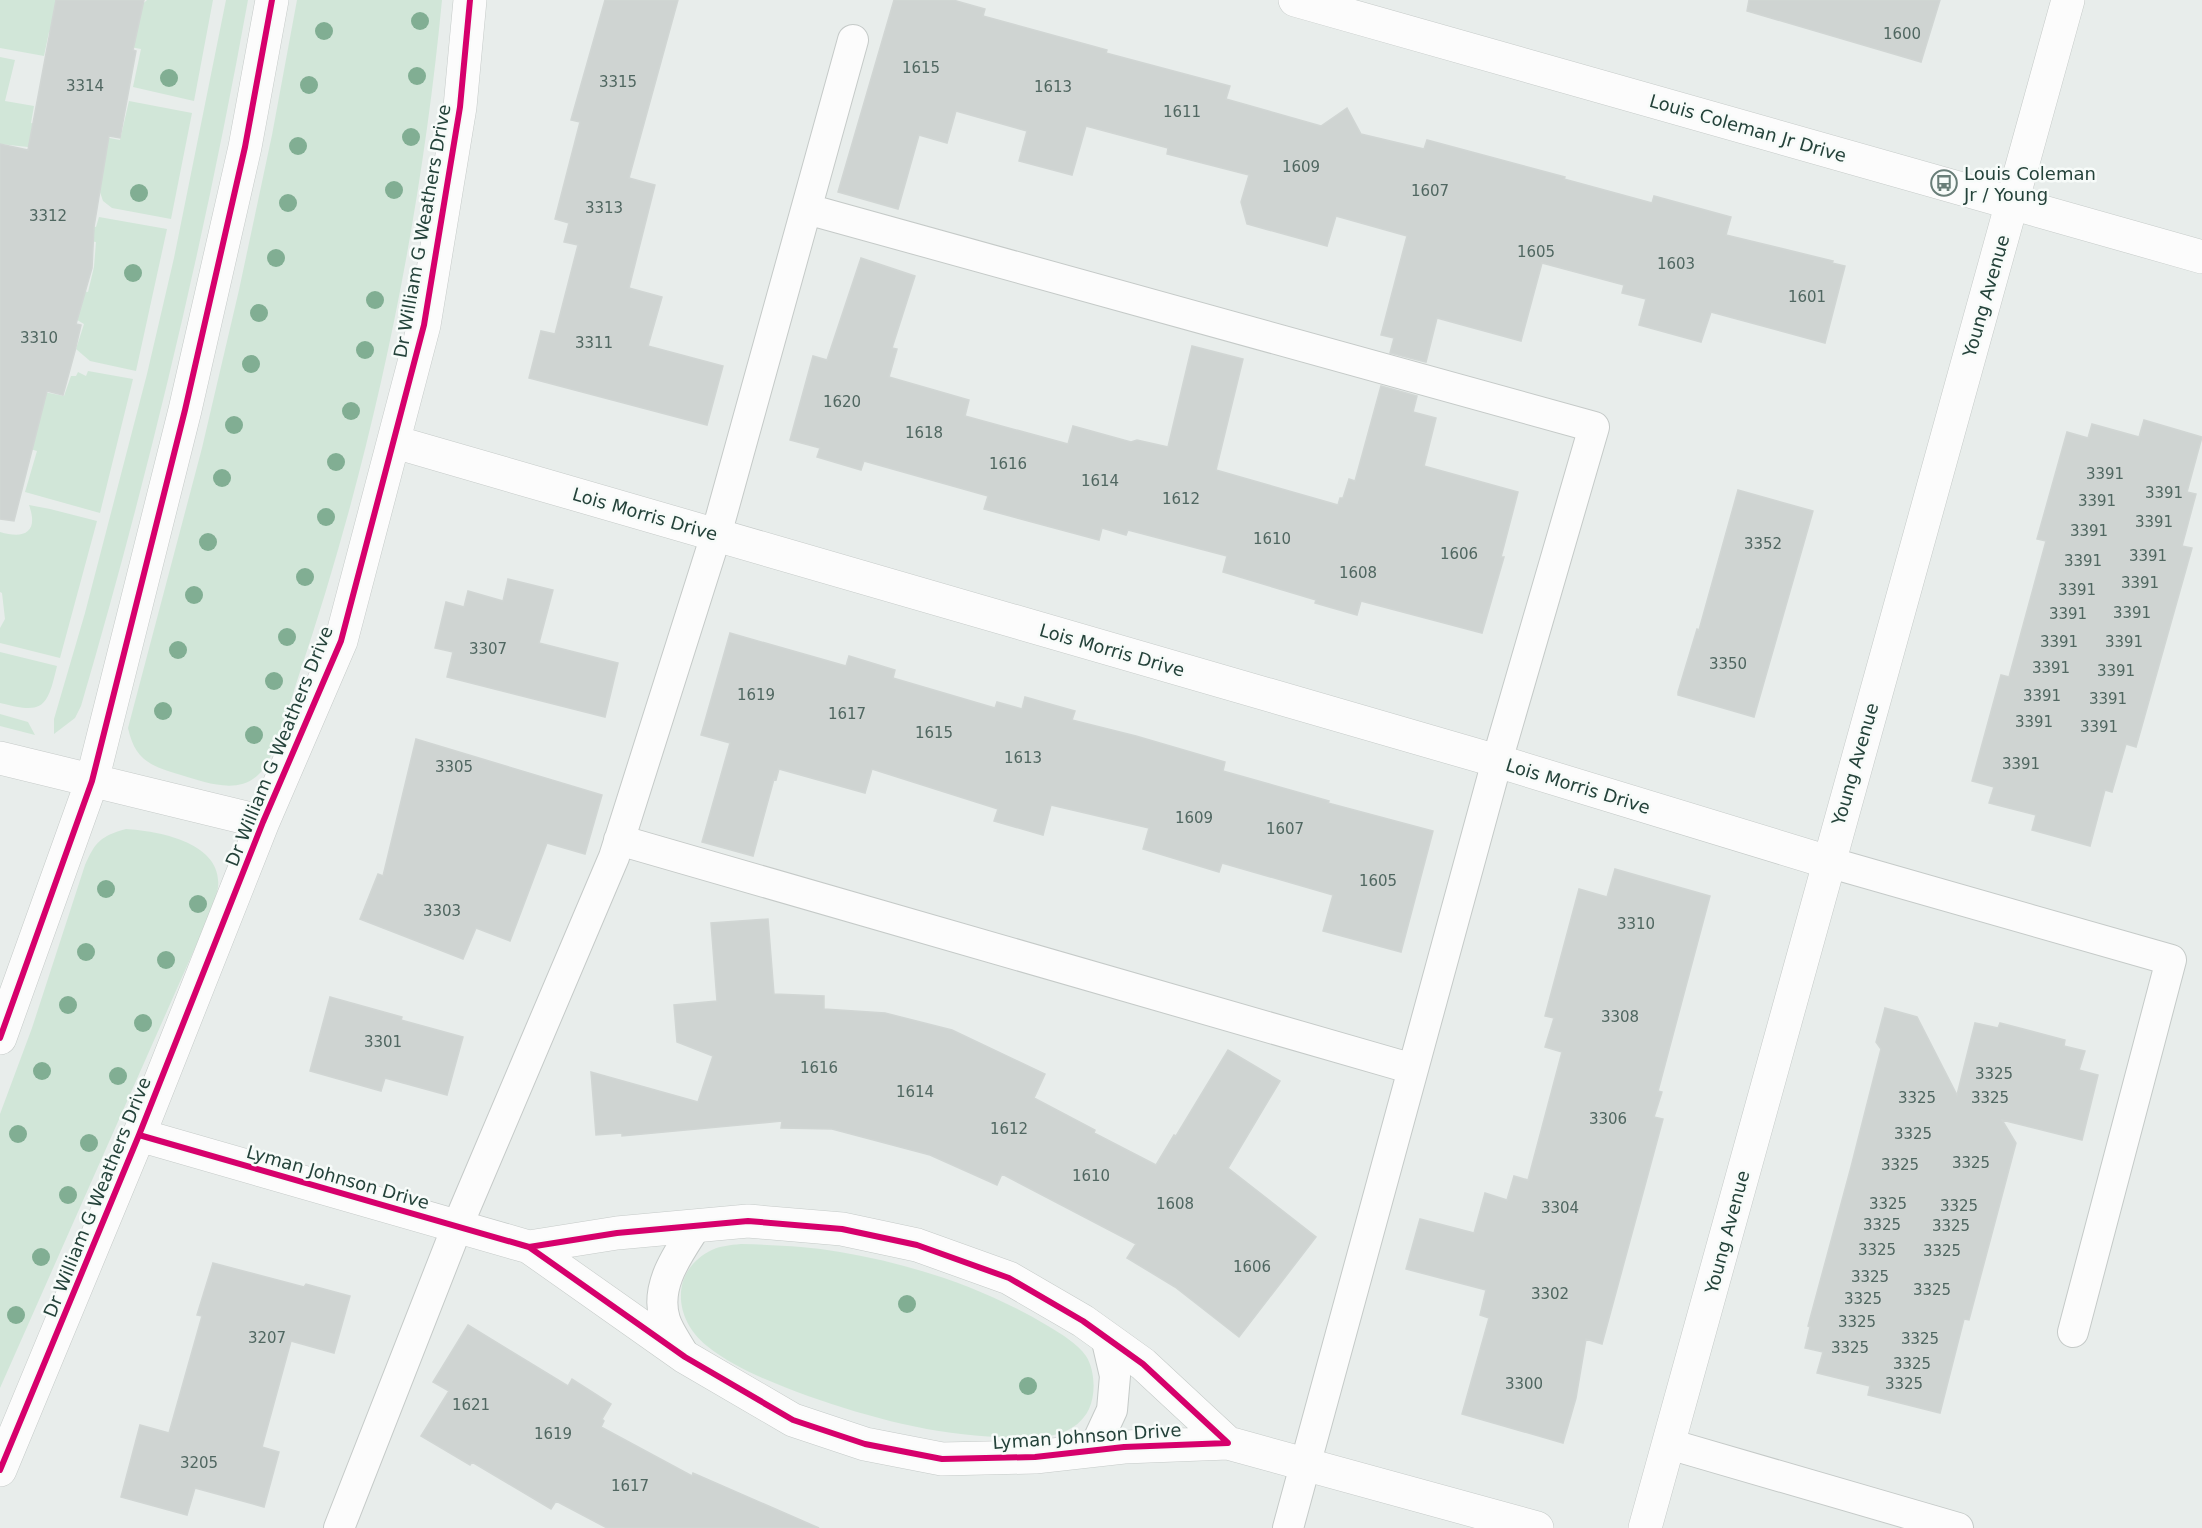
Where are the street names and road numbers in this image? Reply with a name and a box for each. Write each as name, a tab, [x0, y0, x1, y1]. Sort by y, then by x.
street label: Louis Coleman Jr Drive	[1647, 90, 1849, 166]
street label: Dr William G Weathers Drive	[389, 103, 455, 359]
street label: Young Avenue	[1958, 232, 2014, 361]
street label: Lois Morris Drive	[570, 483, 720, 545]
street label: Lois Morris Drive	[1037, 619, 1187, 681]
street label: Dr William G Weathers Drive	[221, 623, 337, 869]
street label: Young Avenue	[1827, 700, 1883, 829]
street label: Lois Morris Drive	[1503, 754, 1653, 818]
street label: Dr William G Weathers Drive	[39, 1074, 155, 1320]
street label: Lyman Johnson Drive	[244, 1141, 432, 1213]
street label: Young Avenue	[1700, 1168, 1754, 1297]
street label: Lyman Johnson Drive	[992, 1419, 1182, 1453]

